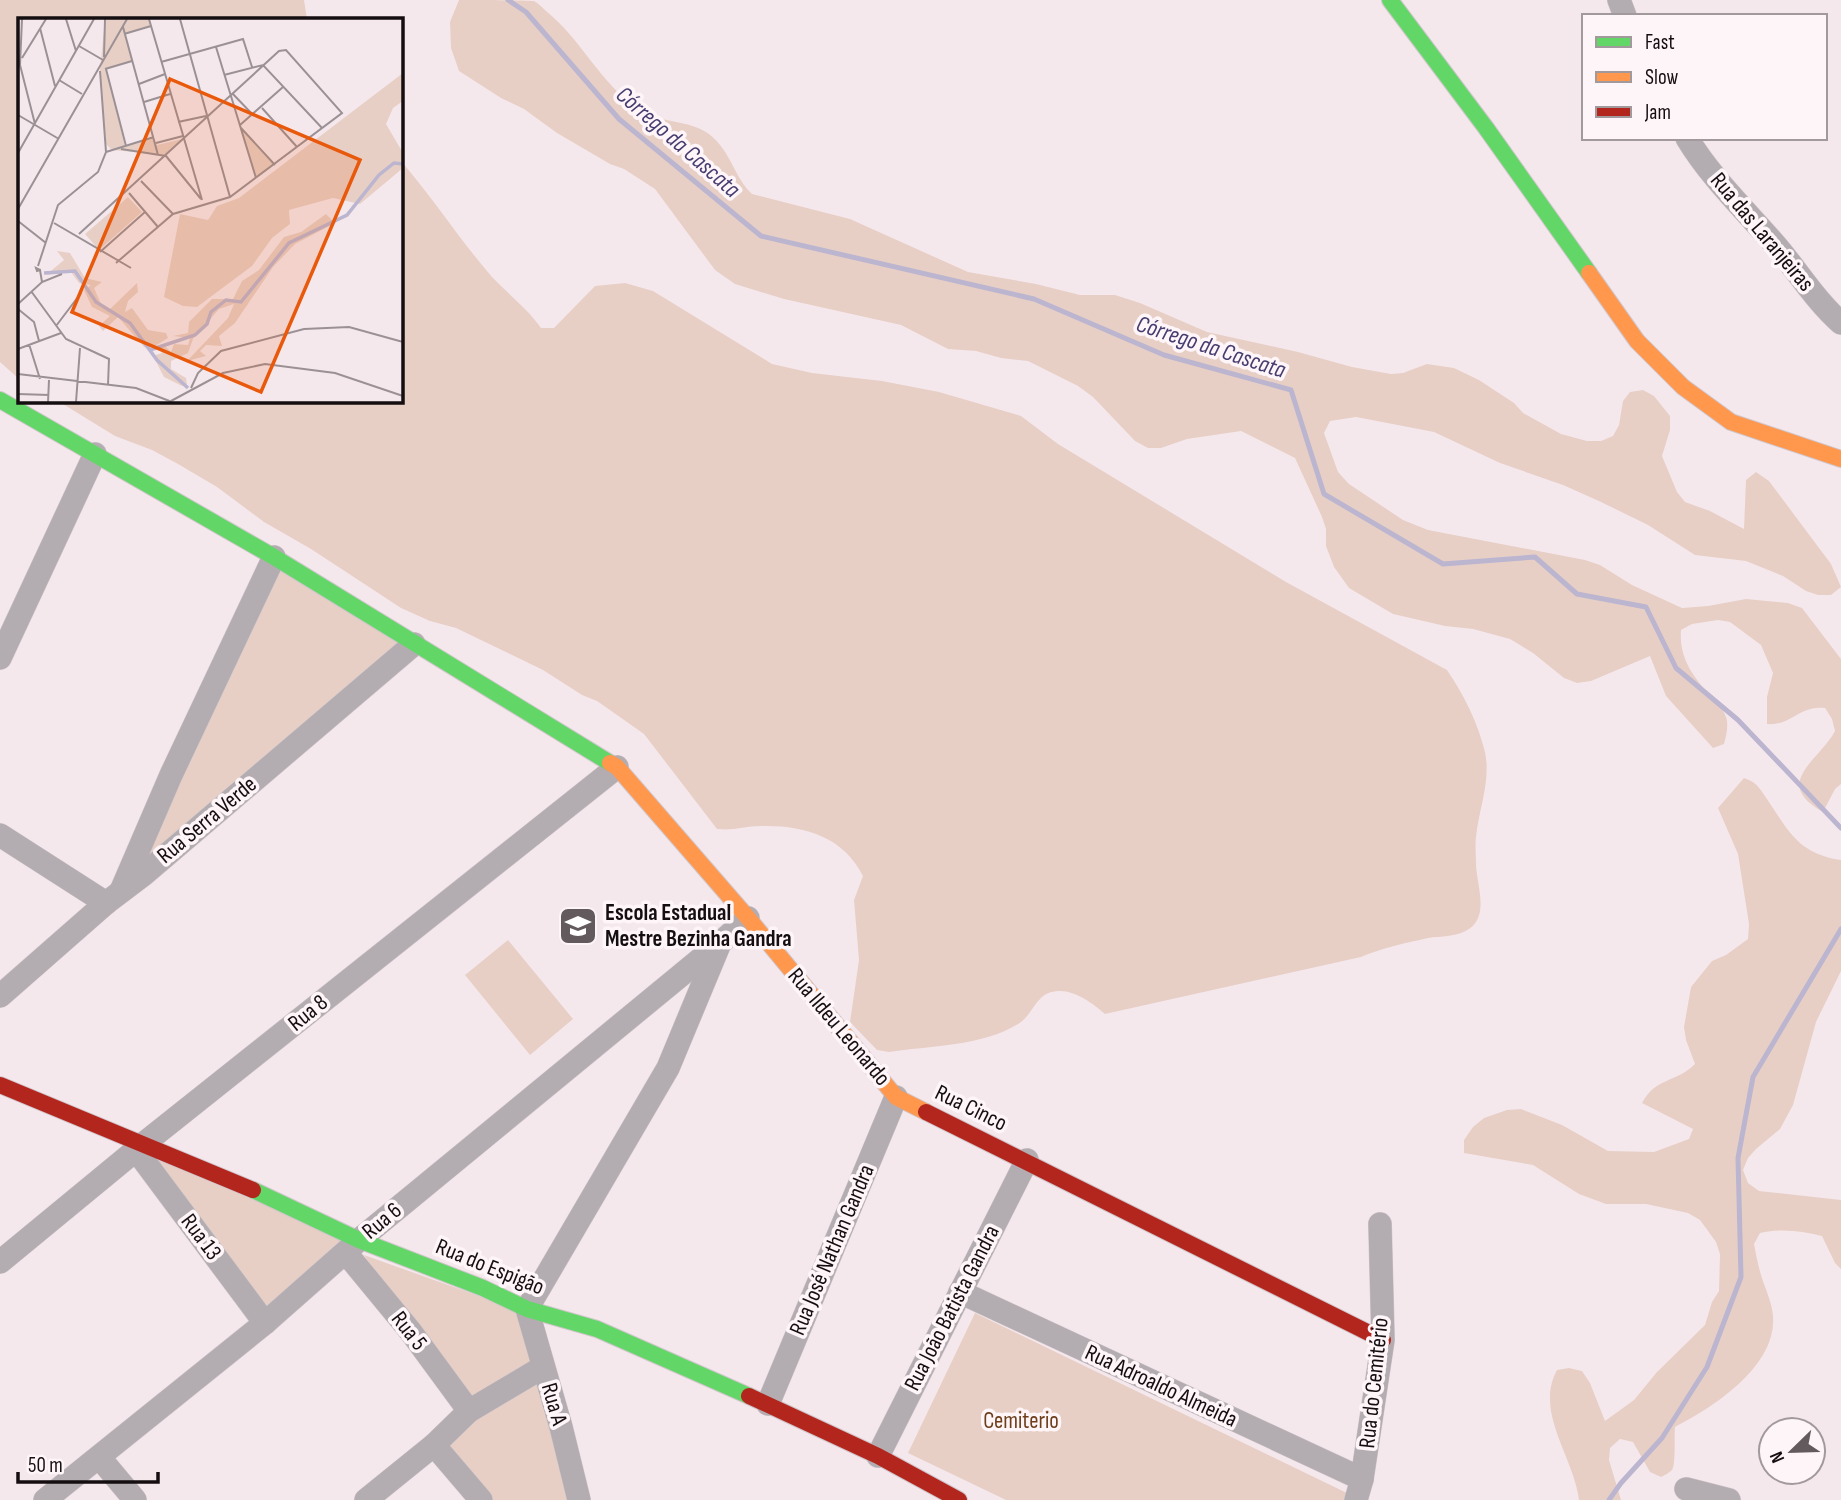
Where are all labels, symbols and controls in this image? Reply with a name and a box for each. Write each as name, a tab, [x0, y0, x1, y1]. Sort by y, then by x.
legend	[1582, 14, 1827, 140]
inset map	[18, 18, 402, 402]
text: Fast	[1645, 30, 1675, 55]
text: Slow	[1645, 65, 1679, 90]
water label: Córrego da Cascata	[610, 80, 746, 204]
text: Jam	[1644, 100, 1671, 125]
street label: Rua das Laranjeiras	[1704, 167, 1820, 297]
water label: Córrego da Cascata	[1133, 309, 1290, 385]
street label: Rua Serra Verde	[152, 770, 262, 870]
place label: Escola Estadual Mestre Bezinha Gandra	[605, 899, 792, 953]
school or university icon: Escola Estadual Mestre Bezinha Gandra	[557, 905, 599, 947]
street label: Rua Ildeu Leonardo	[782, 962, 896, 1092]
street label: Rua 8	[283, 989, 333, 1037]
street label: Rua Cinco	[930, 1079, 1012, 1137]
street label: Rua José Nathan Gandra	[783, 1160, 881, 1340]
street label: Rua 6	[357, 1197, 407, 1245]
street label: Rua 13	[175, 1208, 227, 1266]
street label: Rua João Batista Gandra	[898, 1221, 1006, 1395]
street label: Rua do Espigão	[432, 1233, 548, 1301]
street label: Rua 5	[385, 1306, 433, 1356]
street label: Rua do Cemitério	[1353, 1316, 1395, 1450]
street label: Rua Adroaldo Almeida	[1080, 1339, 1242, 1433]
street label: Rua A	[535, 1380, 573, 1428]
park label: Cemiterio	[983, 1407, 1059, 1435]
north arrow	[1757, 1416, 1827, 1486]
scale bar	[18, 1440, 158, 1484]
text: N	[1765, 1448, 1790, 1466]
text: 50 m	[28, 1453, 63, 1478]

